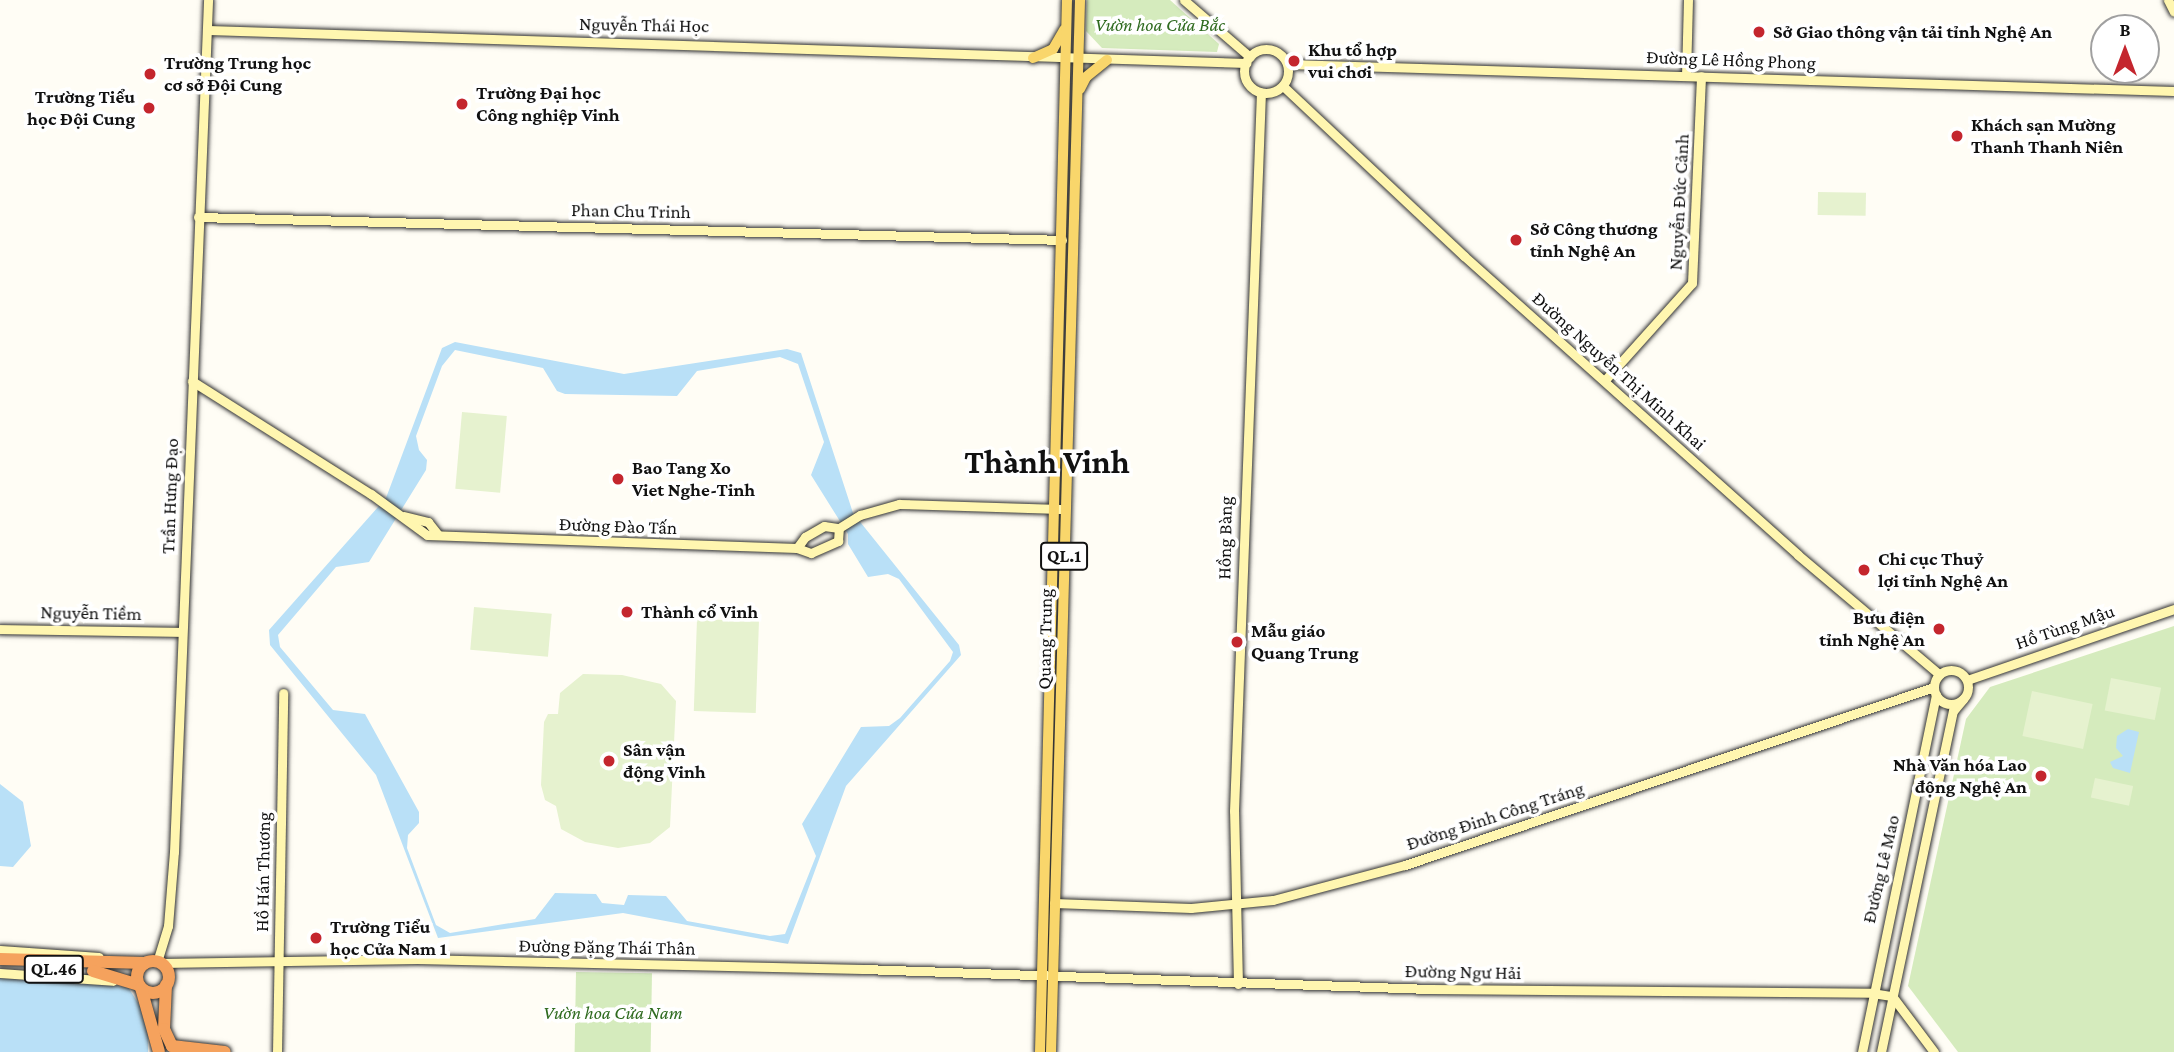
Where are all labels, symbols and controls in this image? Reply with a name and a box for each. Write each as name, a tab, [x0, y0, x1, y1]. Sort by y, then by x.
street label: Nguyễn Thái Học	[579, 12, 709, 38]
park label: Vườn hoa Cửa Bắc	[1095, 14, 1225, 36]
north arrow	[2090, 14, 2160, 84]
text: B	[2119, 19, 2131, 40]
place label: Sở Giao thông vận tải tỉnh Nghệ An	[1773, 21, 2052, 43]
marker: Sở Giao thông vận tải tỉnh Nghệ An	[1751, 24, 1767, 40]
place label: Khu tổ hợp vui chơi	[1308, 39, 1397, 83]
street label: Đường Lê Hồng Phong	[1646, 46, 1816, 74]
place label: Trường Trung học cơ sở Đội Cung	[164, 52, 311, 96]
marker: Khu tổ hợp vui chơi	[1286, 53, 1302, 69]
marker: Trường Trung học cơ sở Đội Cung	[142, 66, 158, 82]
place label: Trường Đại học Công nghiệp Vinh	[476, 82, 620, 126]
place label: Trường Tiểu học Đội Cung	[27, 86, 135, 130]
marker: Trường Đại học Công nghiệp Vinh	[454, 96, 470, 112]
marker: Trường Tiểu học Đội Cung	[141, 100, 157, 116]
place label: Khách sạn Mường Thanh Thanh Niên	[1971, 114, 2123, 158]
marker: Khách sạn Mường Thanh Thanh Niên	[1949, 128, 1965, 144]
street label: Nguyễn Đức Cảnh	[1664, 133, 1694, 271]
street label: Phan Chu Trinh	[571, 199, 691, 223]
place label: Sở Công thương tỉnh Nghệ An	[1530, 218, 1658, 262]
marker: Sở Công thương tỉnh Nghệ An	[1508, 232, 1524, 248]
street label: Đường Nguyễn Thị Minh Khai	[1527, 287, 1711, 455]
street label: Trần Hưng Đạo	[157, 438, 183, 554]
district label: Thành Vinh	[964, 442, 1130, 482]
place label: Bao Tang Xo Viet Nghe-Tinh	[632, 457, 755, 501]
marker: Bao Tang Xo Viet Nghe-Tinh	[610, 471, 626, 487]
street label: Hồng Bàng	[1213, 496, 1237, 580]
street label: Đường Đào Tấn	[559, 513, 677, 539]
road number: QL.1	[1040, 542, 1088, 570]
place label: Chi cục Thuỷ lợi tỉnh Nghệ An	[1878, 548, 2008, 592]
marker: Chi cục Thuỷ lợi tỉnh Nghệ An	[1856, 562, 1872, 578]
street label: Quang Trung	[1033, 588, 1057, 690]
street label: Hồ Tùng Mậu	[2012, 599, 2118, 655]
street label: Nguyễn Tiềm	[40, 601, 142, 625]
place label: Thành cổ Vinh	[641, 601, 758, 623]
marker: Thành cổ Vinh	[619, 604, 635, 620]
place label: Bưu điện tỉnh Nghệ An	[1819, 607, 1925, 651]
place label: Mẫu giáo Quang Trung	[1251, 620, 1359, 664]
marker: Bưu điện tỉnh Nghệ An	[1931, 621, 1947, 637]
marker: Mẫu giáo Quang Trung	[1229, 634, 1245, 650]
place label: Sân vận động Vinh	[623, 739, 706, 783]
marker: Sân vận động Vinh	[601, 753, 617, 769]
place label: Nhà Văn hóa Lao động Nghệ An	[1893, 754, 2027, 798]
marker: Nhà Văn hóa Lao động Nghệ An	[2033, 768, 2049, 784]
street label: Đường Đinh Công Tráng	[1403, 777, 1587, 855]
street label: Hồ Hán Thương	[251, 812, 275, 932]
street label: Đường Lê Mao	[1857, 813, 1905, 925]
place label: Trường Tiểu học Cửa Nam 1	[330, 916, 447, 960]
marker: Trường Tiểu học Cửa Nam 1	[308, 930, 324, 946]
street label: Đường Đặng Thái Thân	[518, 934, 696, 960]
road number: QL.46	[22, 954, 86, 984]
street label: Đường Ngư Hải	[1405, 960, 1521, 984]
park label: Vườn hoa Cửa Nam	[543, 1002, 683, 1024]

